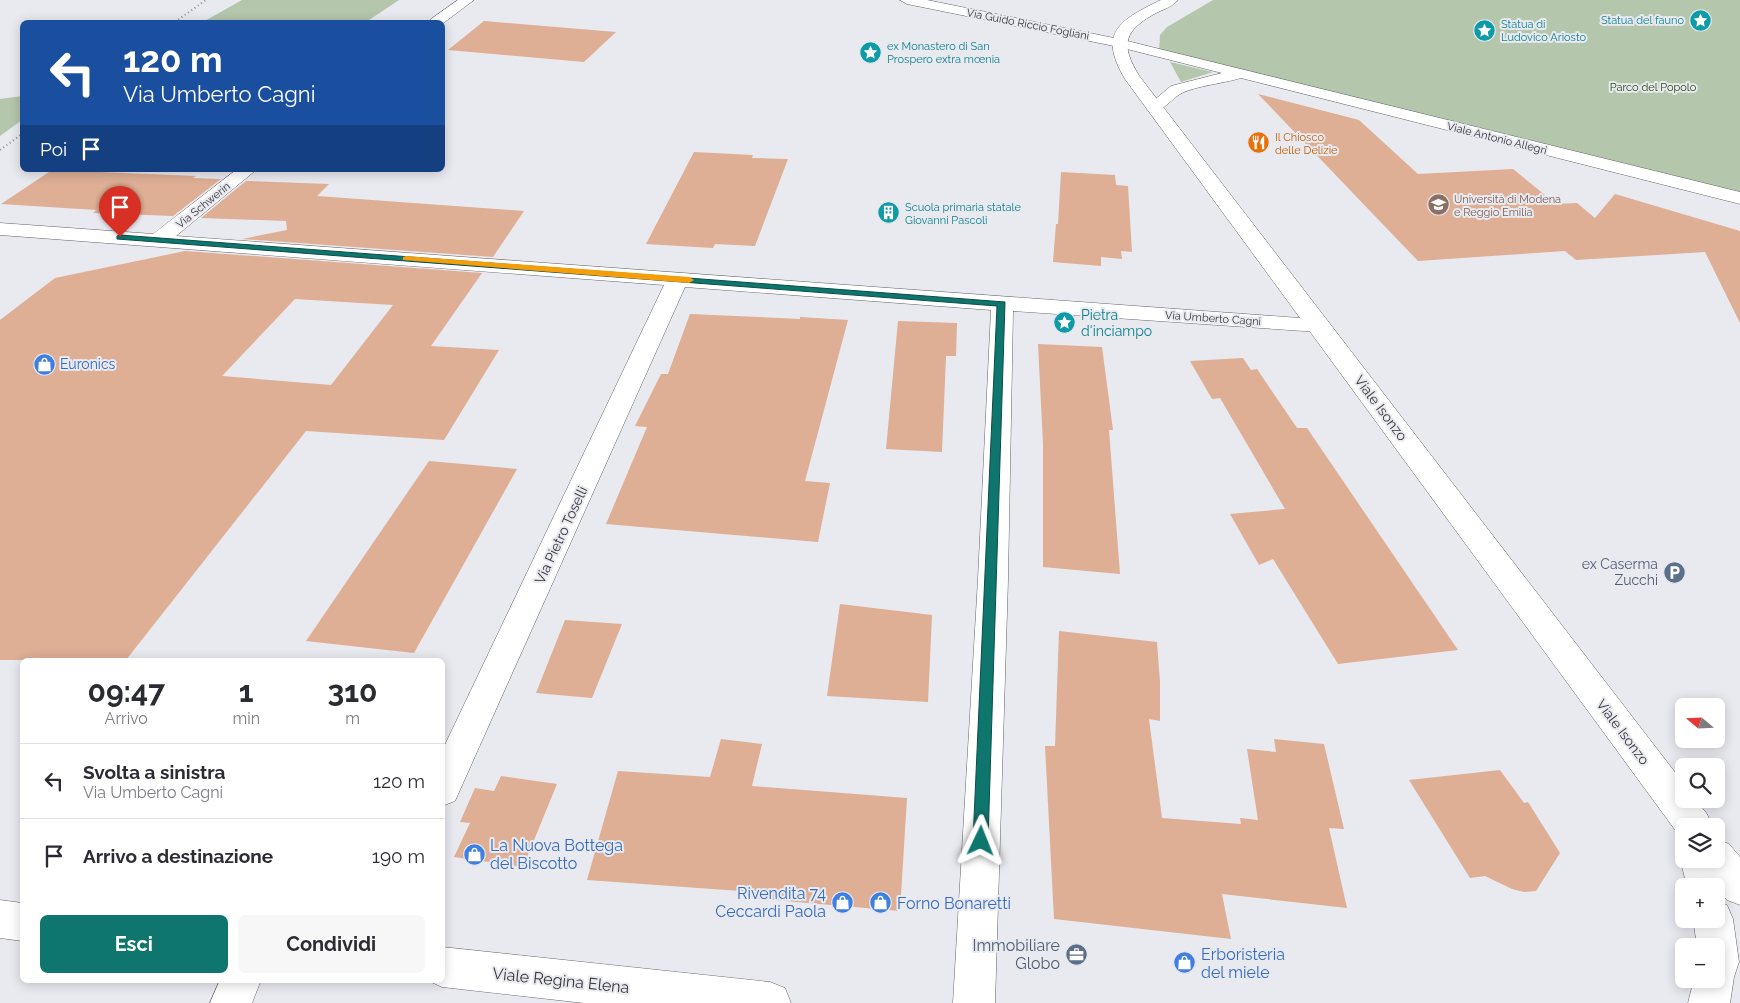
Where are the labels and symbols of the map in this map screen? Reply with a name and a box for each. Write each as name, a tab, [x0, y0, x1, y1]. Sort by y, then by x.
street label: Via Guido Riccio Fogliani	[965, 6, 1090, 43]
place icon: Statua del fauno	[1688, 8, 1712, 32]
place label: Statua del fauno	[1601, 14, 1684, 27]
place icon: Statua di Ludovico Ariosto	[1473, 18, 1497, 42]
place label: Statua di Ludovico Ariosto	[1501, 18, 1587, 44]
place icon: ex Monastero di San Prospero extra mœnia	[859, 40, 883, 64]
place label: ex Monastero di San Prospero extra mœnia	[887, 40, 1000, 66]
park label: Parco del Popolo	[1610, 81, 1697, 94]
street label: Viale Antonio Allegri	[1446, 120, 1548, 157]
restaurant icon: Il Chiosco delle Delizie	[1247, 131, 1271, 155]
place label: Il Chiosco delle Delizie	[1275, 131, 1338, 157]
street label: Via Schwerin	[174, 180, 233, 231]
pin	[99, 186, 141, 237]
school or university icon: Università di Modena e Reggio Emilia	[1426, 193, 1450, 217]
place label: Università di Modena e Reggio Emilia	[1454, 193, 1561, 219]
building icon: Scuola primaria statale Giovanni Pascoli	[877, 201, 901, 225]
place label: Scuola primaria statale Giovanni Pascoli	[905, 201, 1021, 227]
place label: Pietra d'inciampo	[1081, 307, 1152, 339]
street label: Via Umberto Cagni	[1165, 309, 1261, 328]
place icon: Pietra d'inciampo	[1053, 311, 1077, 335]
shop icon: Euronics	[32, 352, 56, 376]
place label: Euronics	[60, 356, 116, 372]
street label: Viale Isonzo	[1351, 372, 1411, 444]
street label: Via Pietro Toselli	[531, 484, 591, 586]
place label: ex Caserma Zucchi	[1582, 556, 1658, 588]
parking icon: ex Caserma Zucchi	[1662, 560, 1686, 584]
street label: Viale Isonzo	[1593, 696, 1653, 768]
north arrow	[1675, 698, 1725, 748]
position arrow	[954, 814, 1006, 866]
place label: La Nuova Bottega del Biscotto	[490, 836, 623, 873]
shop icon: La Nuova Bottega del Biscotto	[462, 842, 486, 866]
place label: Rivendita 74 Ceccardi Paola	[715, 884, 826, 921]
shop icon: Rivendita 74 Ceccardi Paola	[830, 890, 854, 914]
shop icon: Forno Bonaretti	[869, 891, 893, 915]
place label: Forno Bonaretti	[897, 894, 1011, 913]
place label: Immobiliare Globo	[972, 936, 1060, 973]
office icon: Immobiliare Globo	[1064, 942, 1088, 966]
place label: Erboristeria del miele	[1201, 945, 1285, 982]
shop icon: Erboristeria del miele	[1173, 951, 1197, 975]
street label: Viale Regina Elena	[492, 964, 630, 997]

